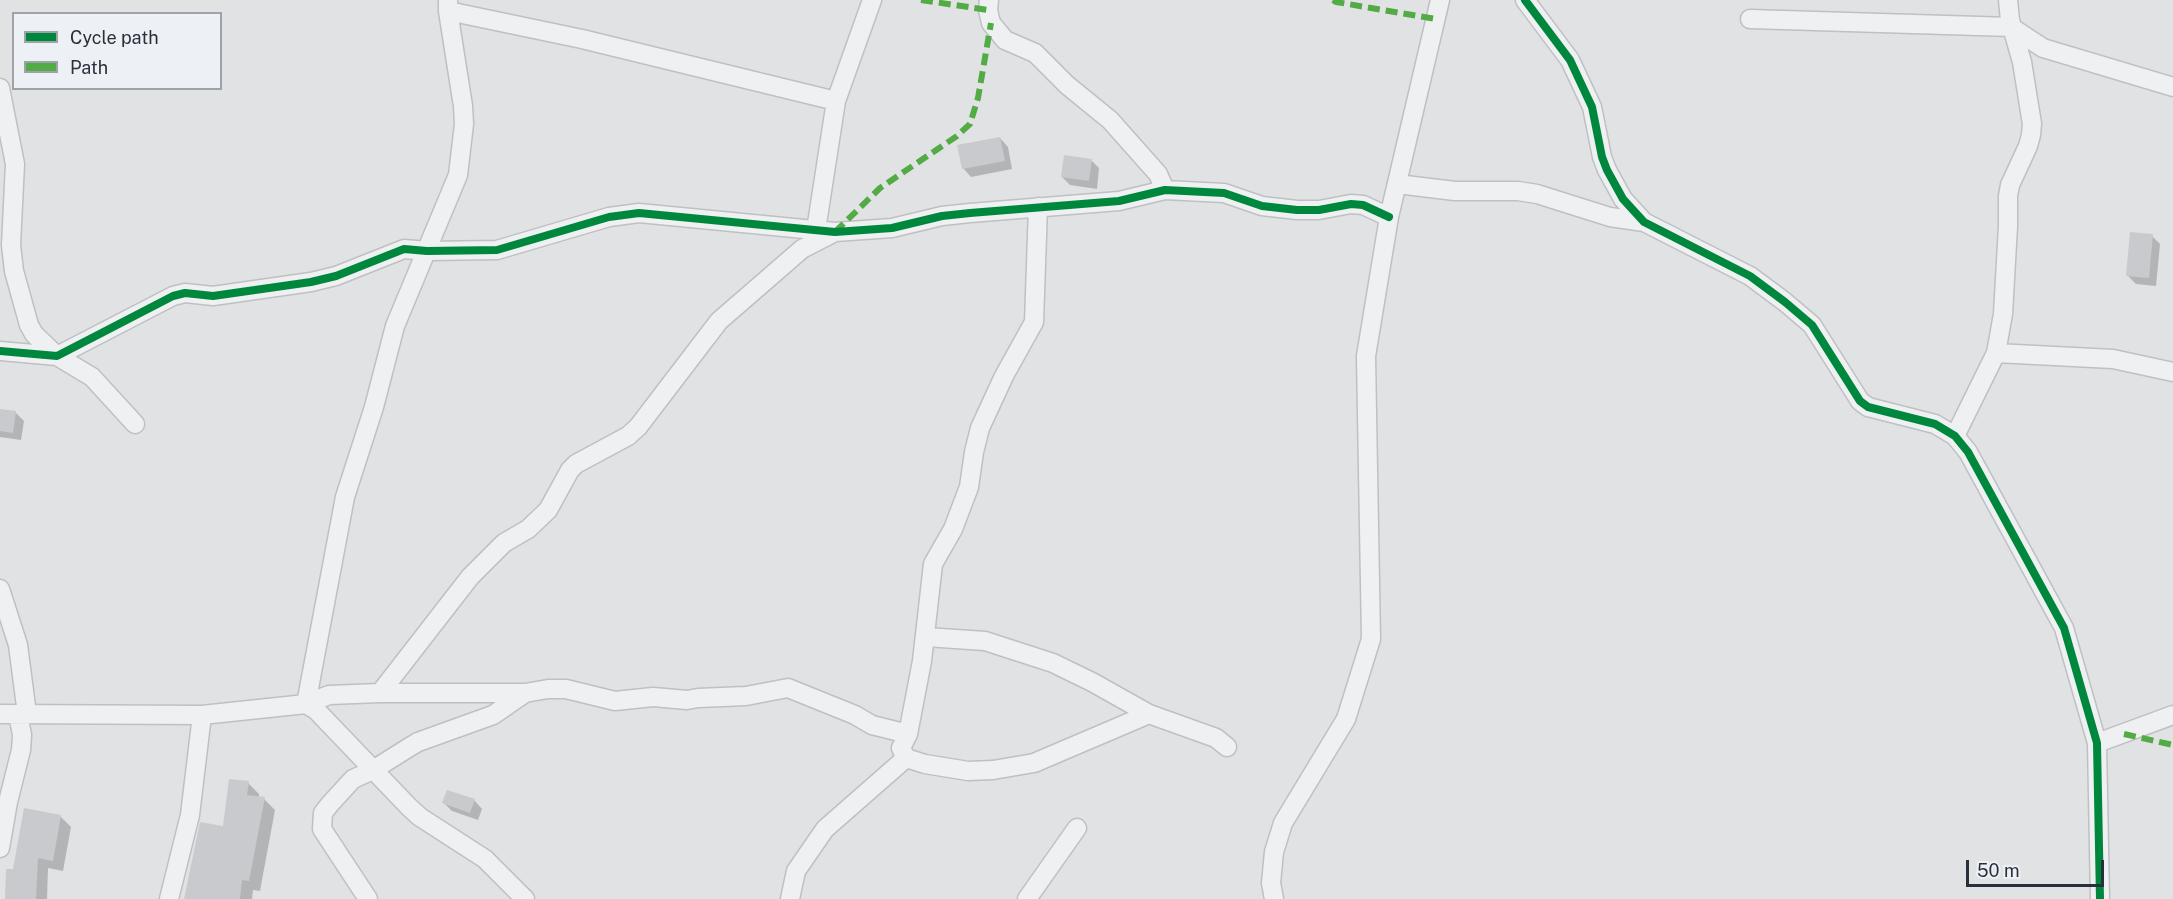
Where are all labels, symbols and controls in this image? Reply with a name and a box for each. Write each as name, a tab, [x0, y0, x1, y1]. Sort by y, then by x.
legend	[12, 12, 222, 90]
text: Cycle path	[70, 27, 159, 48]
text: Path	[70, 57, 108, 78]
scale bar	[1969, 848, 2107, 886]
text: 50 m	[1977, 860, 2020, 881]

